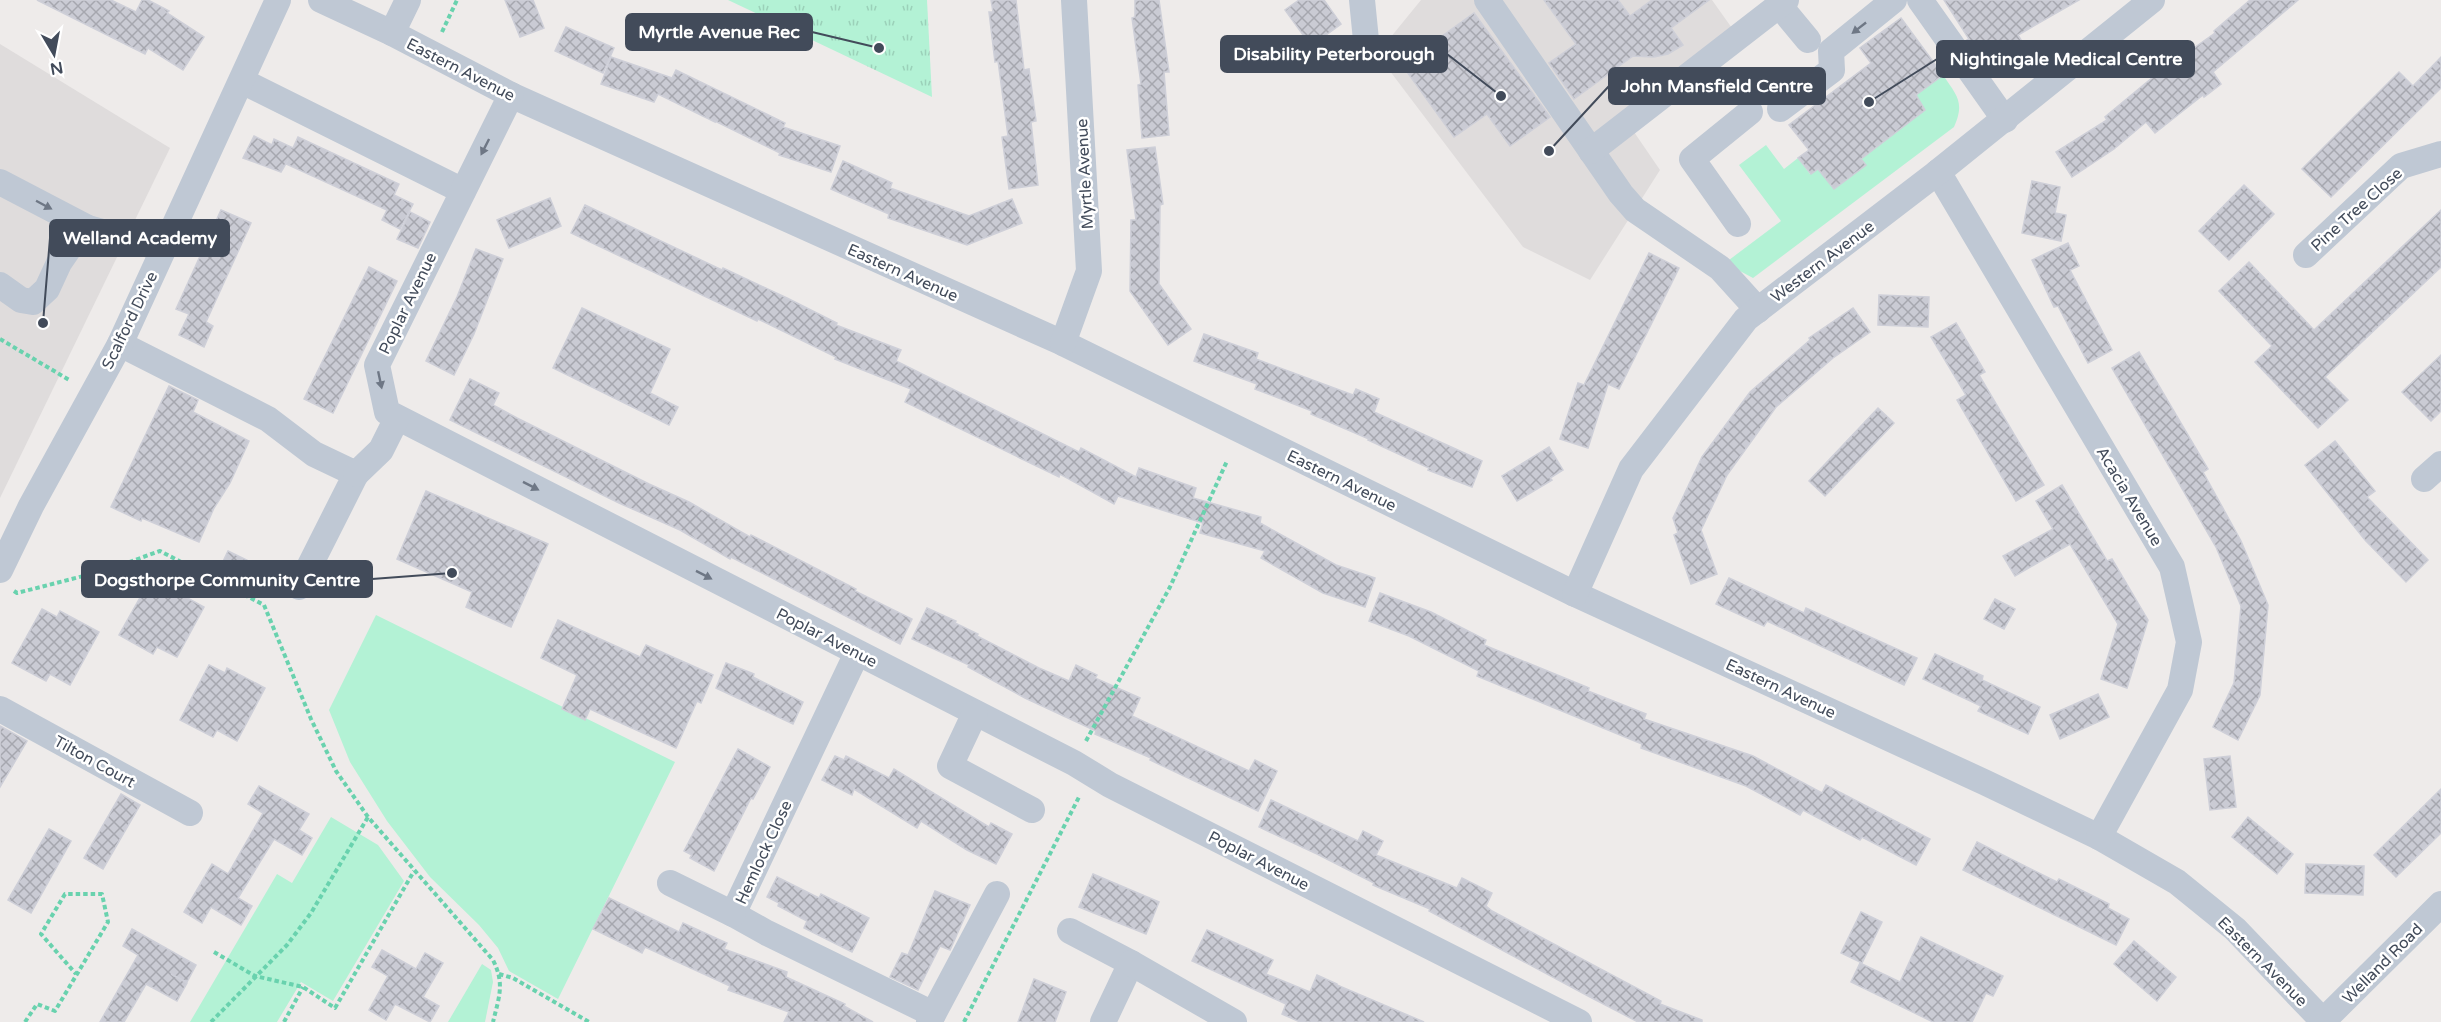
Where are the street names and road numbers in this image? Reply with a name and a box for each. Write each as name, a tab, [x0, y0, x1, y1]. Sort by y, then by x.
street label: Eastern Avenue	[403, 34, 518, 106]
street label: Myrtle Avenue	[1072, 118, 1098, 230]
street label: Pine Tree Close	[2307, 163, 2406, 256]
street label: Western Avenue	[1767, 216, 1878, 307]
street label: Eastern Avenue	[844, 240, 961, 306]
street label: Poplar Avenue	[375, 249, 441, 358]
street label: Scalford Drive	[98, 268, 162, 373]
street label: Acacia Avenue	[2092, 443, 2167, 550]
street label: Eastern Avenue	[1284, 446, 1399, 516]
street label: Poplar Avenue	[773, 604, 880, 672]
street label: Eastern Avenue	[1722, 655, 1839, 723]
street label: Tilton Court	[50, 731, 139, 792]
street label: Hemlock Close	[731, 797, 797, 908]
street label: Poplar Avenue	[1205, 827, 1312, 895]
street label: Eastern Avenue	[2213, 913, 2311, 1011]
street label: Welland Road	[2338, 919, 2427, 1008]

